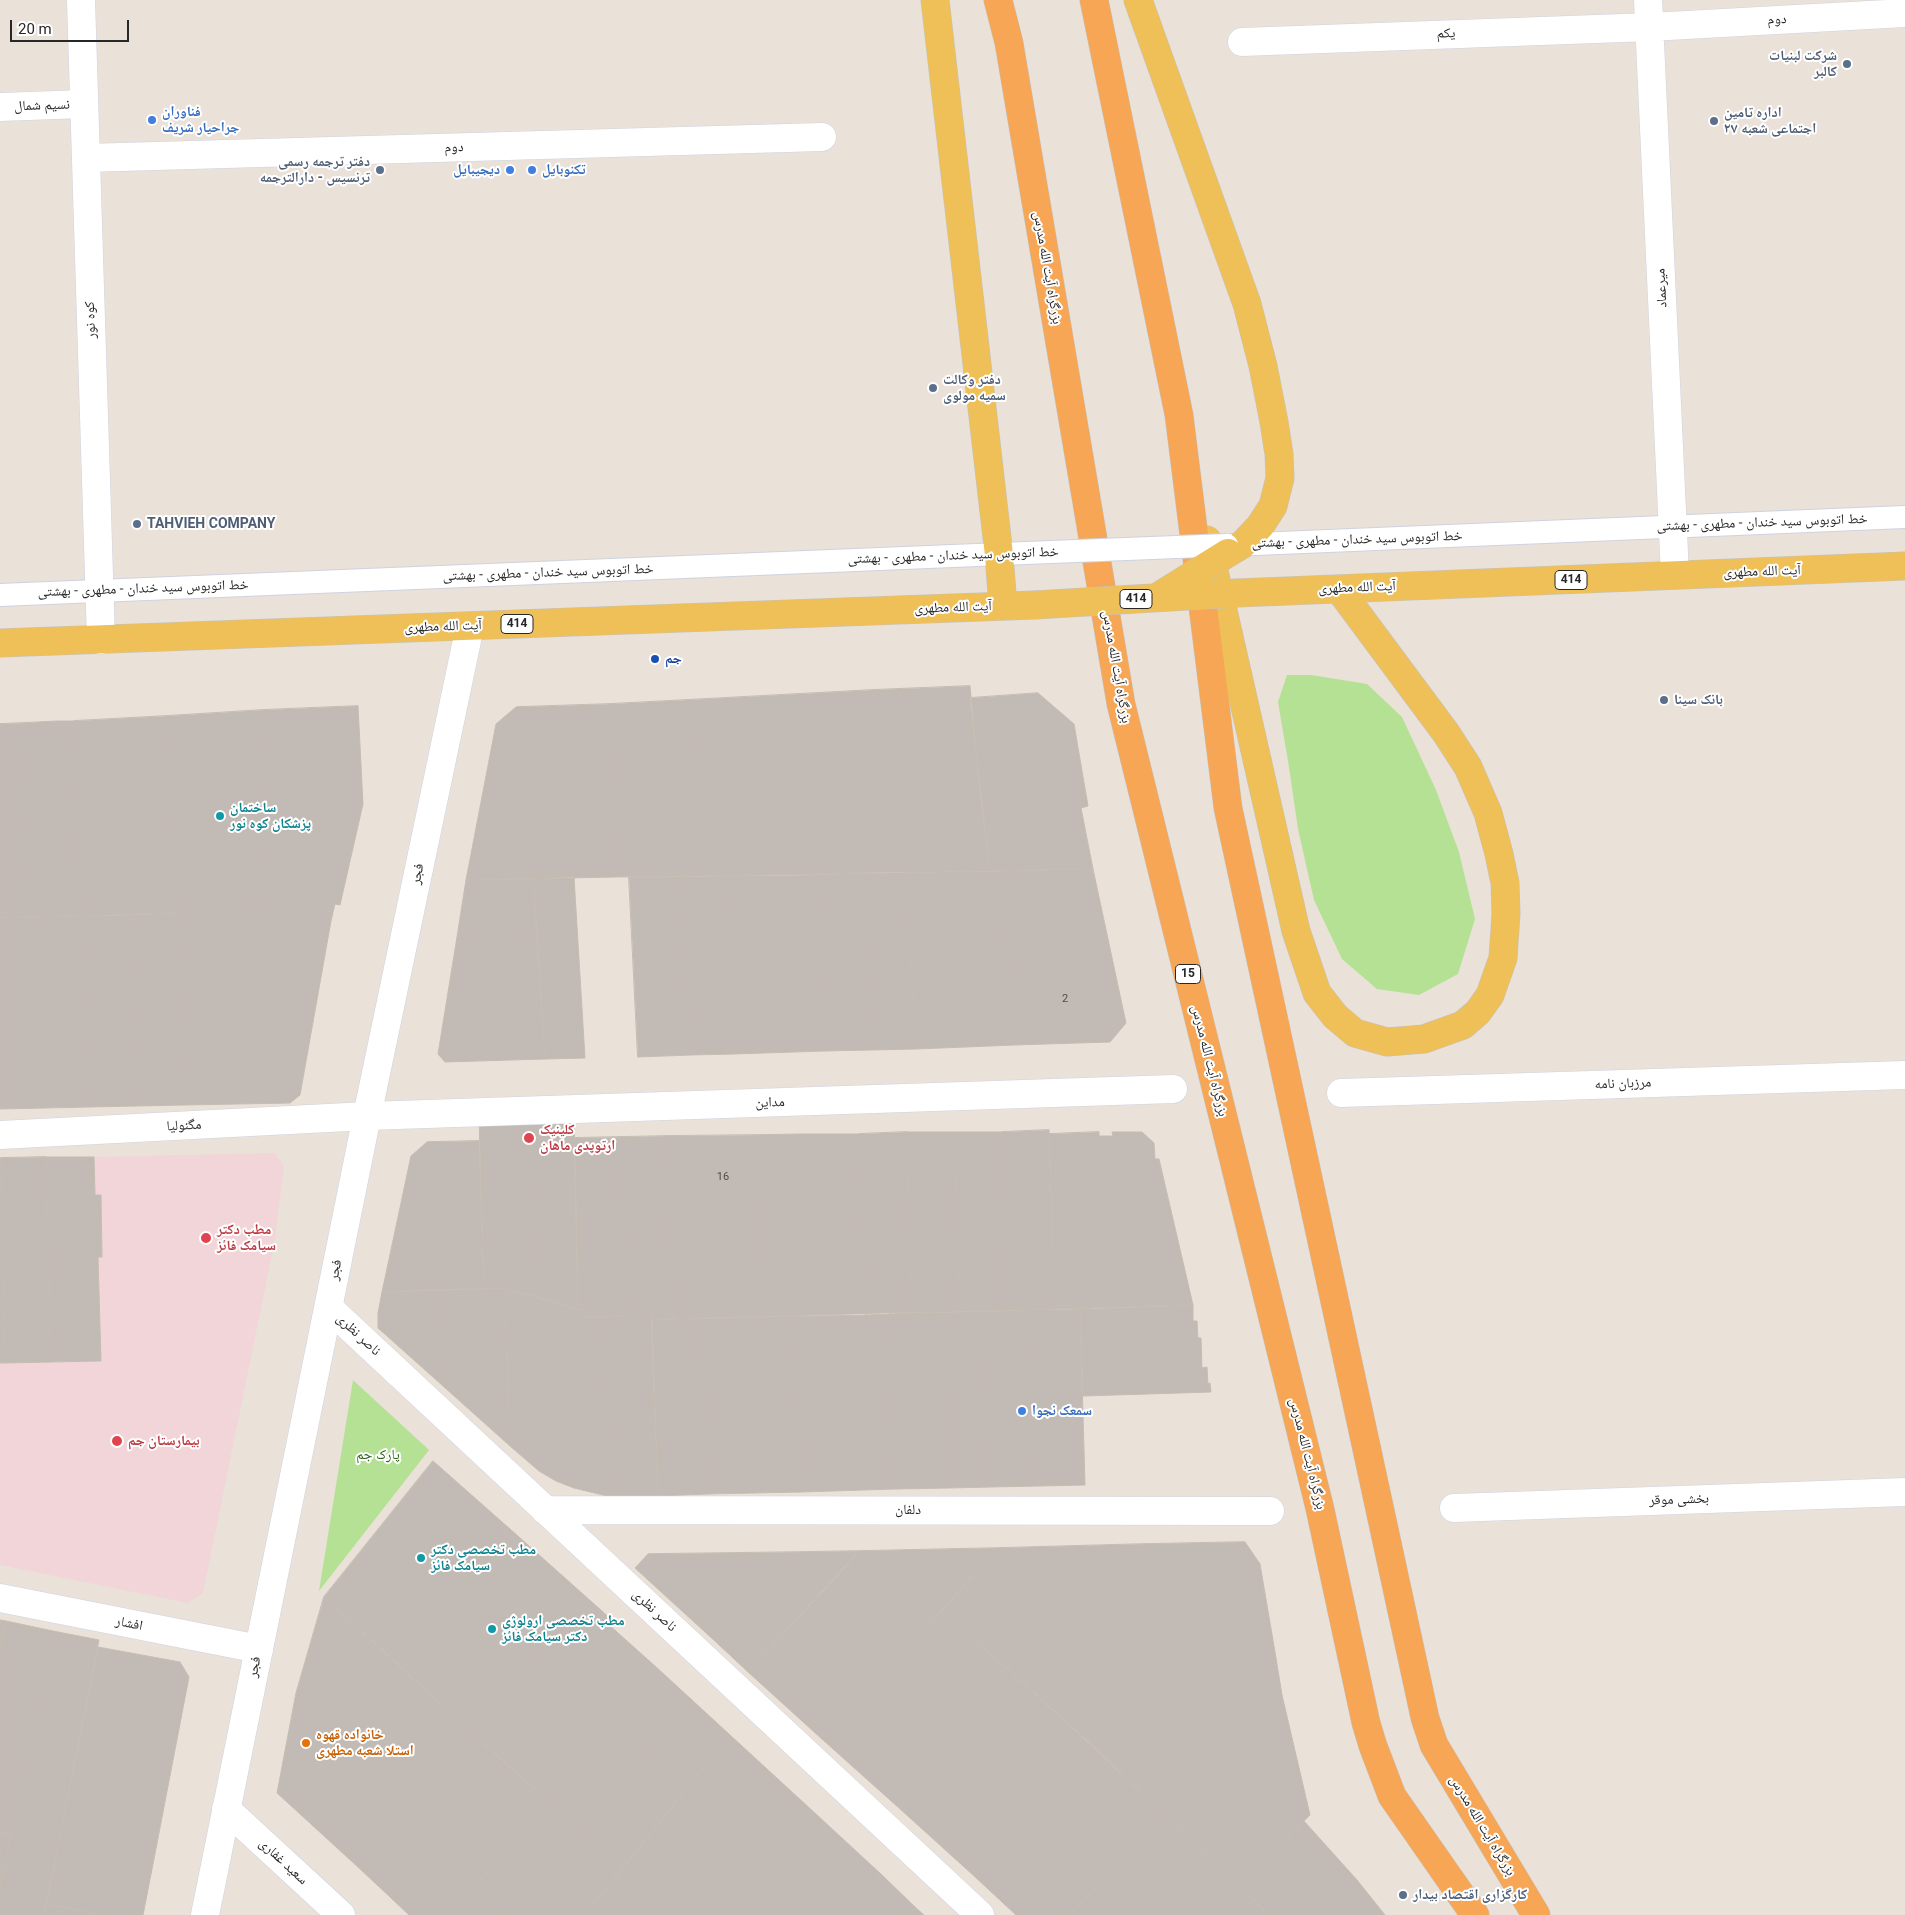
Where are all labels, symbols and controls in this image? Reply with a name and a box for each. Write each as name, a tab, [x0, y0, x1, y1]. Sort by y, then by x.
scale bar	[12, 10, 131, 42]
street label: دوم	[1767, 11, 1787, 29]
text: 20 m	[18, 20, 52, 38]
street label: یکم	[1436, 25, 1456, 43]
place label: شرکت لبنیات کالبر	[1769, 48, 1837, 80]
marker: شرکت لبنیات کالبر	[1841, 58, 1853, 70]
street label: نسیم شمال	[14, 97, 70, 115]
place label: فناوران جراحیار شریف	[162, 104, 239, 136]
place label: اداره تامین اجتماعی شعبه ۲۷	[1724, 105, 1816, 138]
marker: فناوران جراحیار شریف	[146, 114, 158, 126]
marker: اداره تامین اجتماعی شعبه ۲۷	[1708, 115, 1720, 127]
street label: دوم	[444, 139, 464, 157]
place label: دفتر ترجمه رسمی ترنسیس - دارالترجمه	[260, 154, 370, 186]
place label: دیجیبایل	[453, 162, 500, 178]
place label: تکنوبایل	[542, 162, 586, 178]
marker: دفتر ترجمه رسمی ترنسیس - دارالترجمه	[374, 164, 386, 176]
marker: دیجیبایل	[504, 164, 516, 176]
marker: تکنوبایل	[526, 164, 538, 176]
street label: بزرگراه آیت الله مدرس	[1029, 210, 1065, 326]
street label: میرعماد	[1653, 268, 1671, 308]
street label: کوه نور	[82, 301, 100, 339]
place label: دفتر وکالت سمیه مولوی	[943, 372, 1006, 404]
marker: دفتر وکالت سمیه مولوی	[927, 382, 939, 394]
street label: خط اتوبوس سید خندان - مطهری - بهشتی	[1656, 511, 1868, 535]
place label: TAHVIEH COMPANY	[147, 516, 275, 532]
marker: TAHVIEH COMPANY	[131, 518, 143, 530]
street label: خط اتوبوس سید خندان - مطهری - بهشتی	[1251, 528, 1463, 552]
street label: خط اتوبوس سید خندان - مطهری - بهشتی	[847, 544, 1059, 568]
street label: خط اتوبوس سید خندان - مطهری - بهشتی	[442, 561, 654, 585]
street label: آیت الله مطهری	[1723, 562, 1801, 582]
road number: 414	[1555, 570, 1587, 590]
street label: خط اتوبوس سید خندان - مطهری - بهشتی	[37, 577, 249, 601]
street label: آیت الله مطهری	[1318, 578, 1396, 598]
road number: 414	[1120, 590, 1152, 608]
street label: آیت الله مطهری	[914, 598, 992, 618]
street label: بزرگراه آیت الله مدرس	[1098, 609, 1134, 725]
road number: 414	[501, 614, 533, 634]
street label: آیت الله مطهری	[404, 617, 482, 637]
place label: جم	[665, 651, 682, 667]
marker: جم	[649, 653, 661, 665]
place label: بانک سینا	[1674, 692, 1723, 708]
marker: بانک سینا	[1658, 694, 1670, 706]
place label: ساختمان پزشکان کوه نور	[230, 800, 311, 832]
marker: ساختمان پزشکان کوه نور	[214, 810, 226, 822]
street label: فجر	[408, 862, 428, 886]
road number: 15	[1176, 964, 1200, 984]
house number: 2	[1062, 992, 1068, 1006]
street label: بزرگراه آیت الله مدرس	[1187, 1004, 1231, 1118]
street label: مرزبان نامه	[1594, 1075, 1652, 1093]
street label: مداین	[755, 1094, 785, 1112]
street label: مگنولیا	[166, 1117, 202, 1135]
place label: کلینیک ارتوپدی ماهان	[540, 1122, 615, 1154]
marker: کلینیک ارتوپدی ماهان	[522, 1131, 536, 1145]
house number: 16	[717, 1170, 729, 1184]
place label: مطب دکتر سیامک فائز	[217, 1222, 276, 1254]
marker: مطب دکتر سیامک فائز	[199, 1231, 213, 1245]
street label: فجر	[326, 1258, 346, 1282]
street label: ناصر نظری	[332, 1310, 384, 1360]
street label: بزرگراه آیت الله مدرس	[1285, 1397, 1329, 1511]
place label: سمعک نجوا	[1032, 1403, 1092, 1419]
marker: سمعک نجوا	[1016, 1405, 1028, 1417]
place label: بیمارستان جم	[128, 1433, 200, 1449]
marker: بیمارستان جم	[110, 1434, 124, 1448]
park label: پارک جم	[356, 1447, 400, 1463]
street label: بخشی موقر	[1649, 1491, 1709, 1509]
street label: دلفان	[895, 1502, 921, 1518]
place label: مطب تخصصی دکتر سیامک فائز	[431, 1542, 536, 1574]
marker: مطب تخصصی دکتر سیامک فائز	[415, 1552, 427, 1564]
street label: ناصر نظری	[628, 1586, 680, 1636]
street label: افشار	[114, 1613, 144, 1635]
place label: مطب تخصصی ارولوژی دکتر سیامک فائز	[502, 1613, 625, 1645]
marker: مطب تخصصی ارولوژی دکتر سیامک فائز	[486, 1623, 498, 1635]
street label: فجر	[245, 1655, 265, 1679]
place label: خانواده قهوه استلا شعبه مطهری	[316, 1727, 414, 1760]
marker: خانواده قهوه استلا شعبه مطهری	[300, 1737, 312, 1749]
street label: بزرگراه آیت الله مدرس	[1445, 1773, 1519, 1879]
street label: سعید غفاری	[255, 1835, 311, 1889]
place label: کارگزاری اقتصاد بیدار	[1413, 1887, 1527, 1903]
marker: کارگزاری اقتصاد بیدار	[1397, 1889, 1409, 1901]

